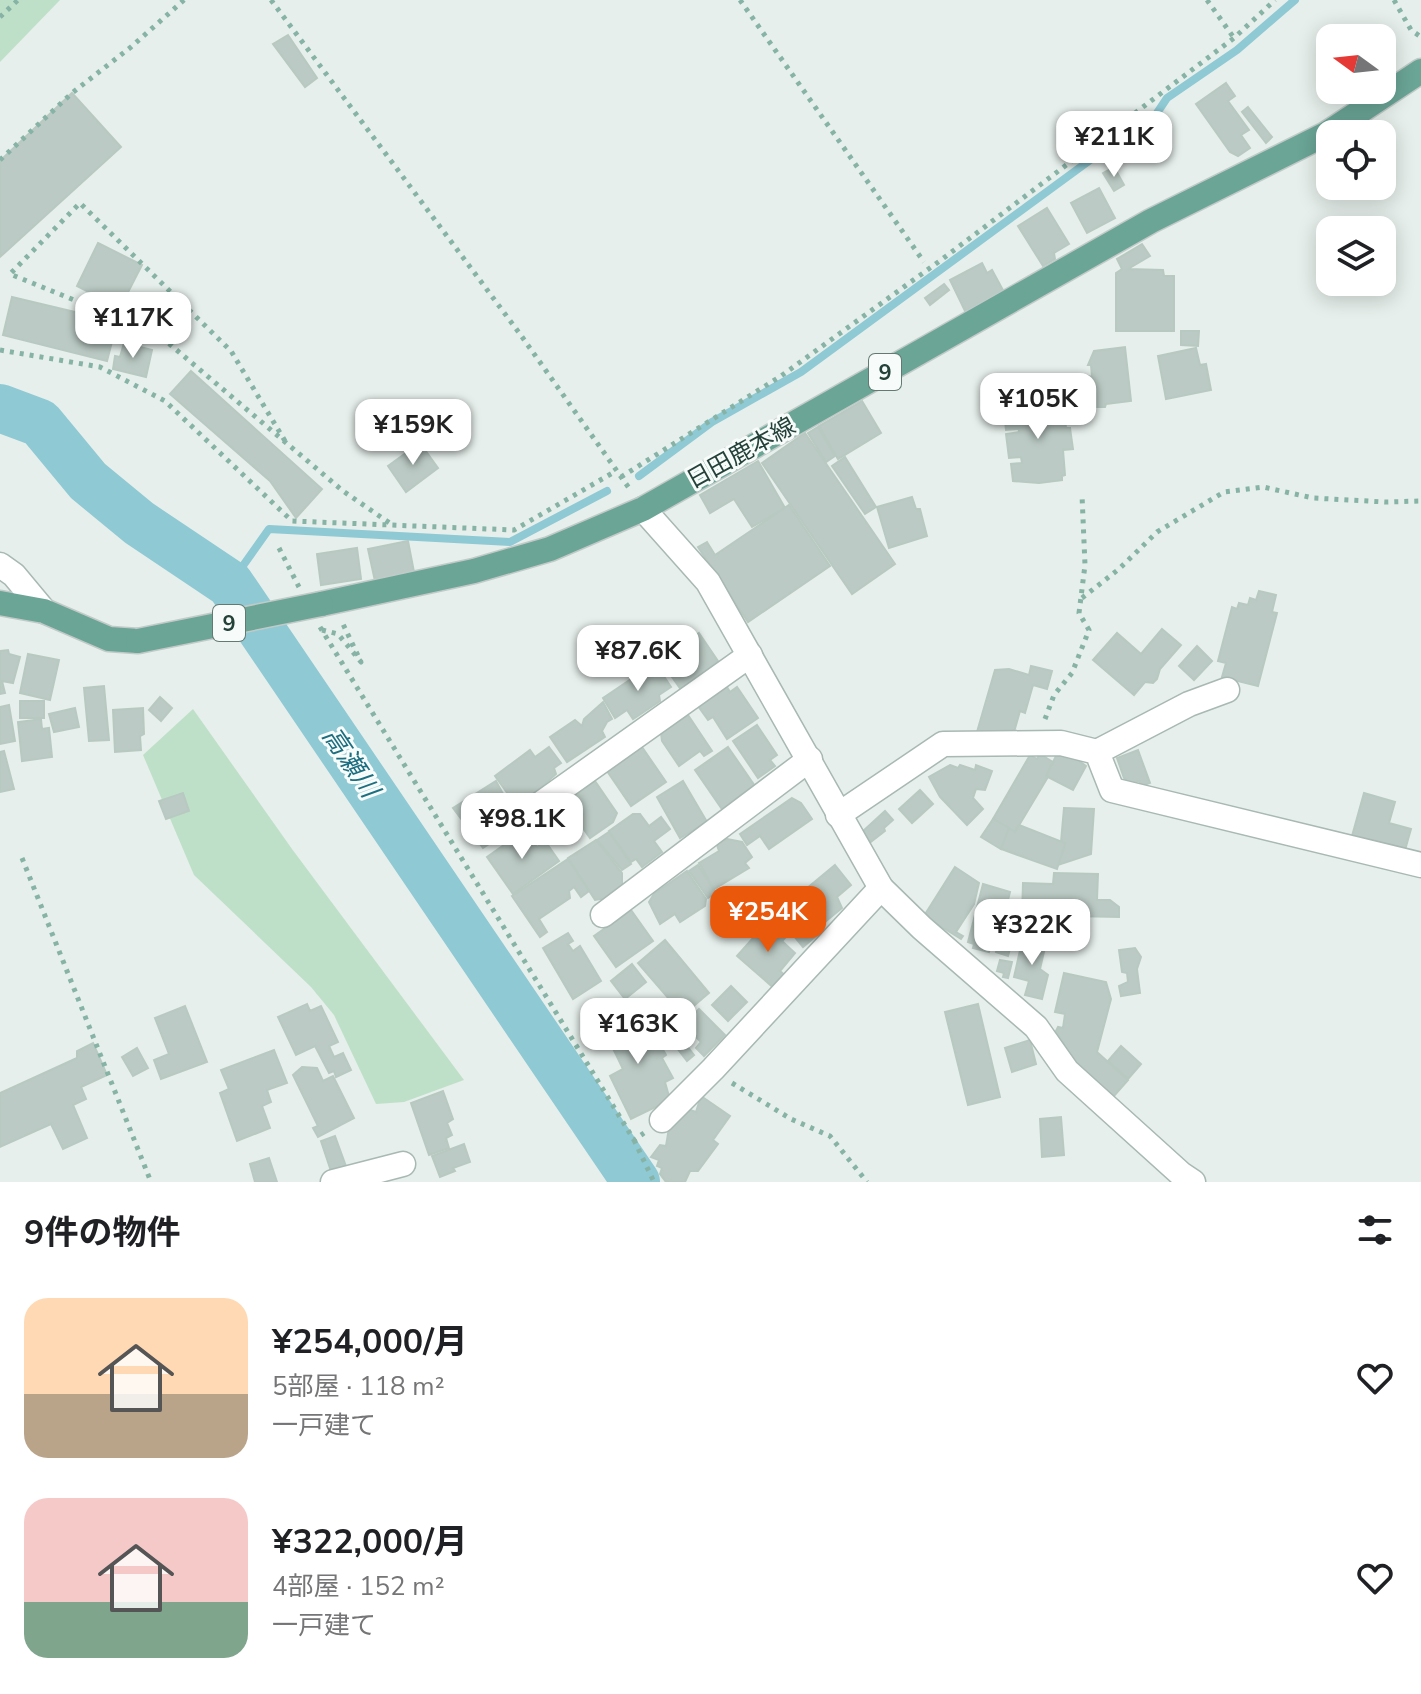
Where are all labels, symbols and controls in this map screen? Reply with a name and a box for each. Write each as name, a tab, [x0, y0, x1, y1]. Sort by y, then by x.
north arrow	[1316, 24, 1396, 104]
map controls	[1316, 24, 1396, 296]
pin: ¥211K	[1058, 111, 1170, 179]
text: ¥211K	[1074, 119, 1154, 154]
button: locate	[1316, 120, 1396, 200]
button: layers	[1316, 216, 1396, 296]
pin: ¥117K	[77, 292, 189, 360]
text: ¥117K	[93, 300, 173, 335]
road number: 9	[869, 354, 901, 390]
pin: ¥105K	[982, 373, 1094, 441]
text: ¥105K	[998, 381, 1078, 416]
pin: ¥159K	[357, 399, 469, 467]
text: ¥159K	[373, 407, 453, 442]
street label: 日田鹿本線	[681, 410, 801, 496]
road number: 9	[213, 605, 245, 641]
pin: ¥87.6K	[573, 625, 703, 693]
text: ¥87.6K	[595, 633, 681, 668]
water label: 高瀬川	[314, 720, 389, 807]
pin: ¥98.1K	[457, 793, 587, 861]
text: ¥98.1K	[479, 801, 565, 836]
pin: ¥254K	[712, 886, 824, 954]
text: ¥254K	[728, 894, 808, 929]
pin: ¥322K	[976, 899, 1088, 967]
text: ¥322K	[992, 907, 1072, 942]
pin: ¥163K	[582, 998, 694, 1066]
text: ¥163K	[598, 1006, 678, 1041]
icon: filters	[1353, 1208, 1397, 1252]
text: 9件の物件	[24, 1210, 180, 1256]
text: ¥254,000/月	[272, 1319, 468, 1365]
icon: home	[88, 1330, 184, 1426]
icon: heart	[1353, 1356, 1397, 1400]
text: 5部屋 · 118 m²	[272, 1369, 445, 1404]
text: 一戸建て	[272, 1408, 376, 1443]
text: ¥322,000/月	[272, 1519, 468, 1565]
icon: home	[88, 1530, 184, 1626]
icon: heart	[1353, 1556, 1397, 1600]
text: 4部屋 · 152 m²	[272, 1569, 445, 1604]
text: 一戸建て	[272, 1608, 376, 1643]

